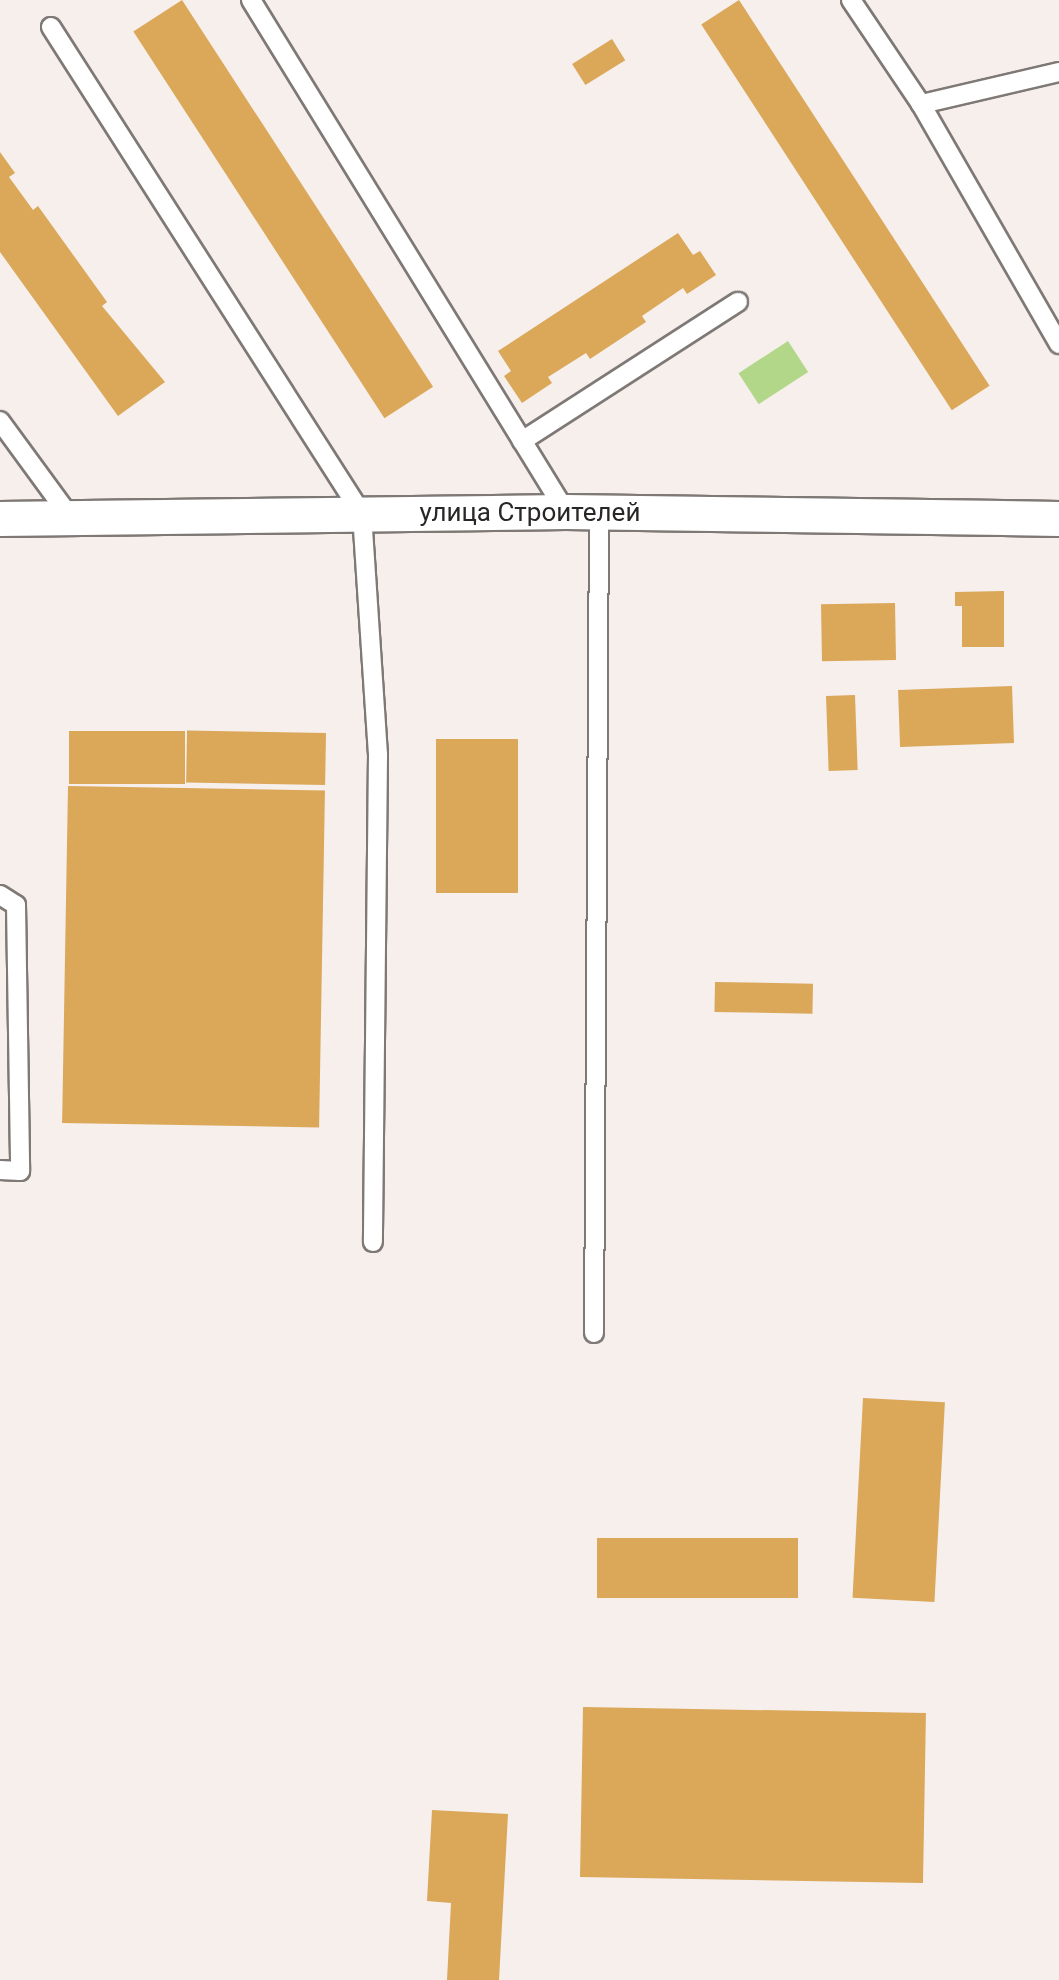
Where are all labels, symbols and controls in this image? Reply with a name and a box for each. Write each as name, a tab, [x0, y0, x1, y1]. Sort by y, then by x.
street label: улица Строителей	[420, 497, 640, 529]

